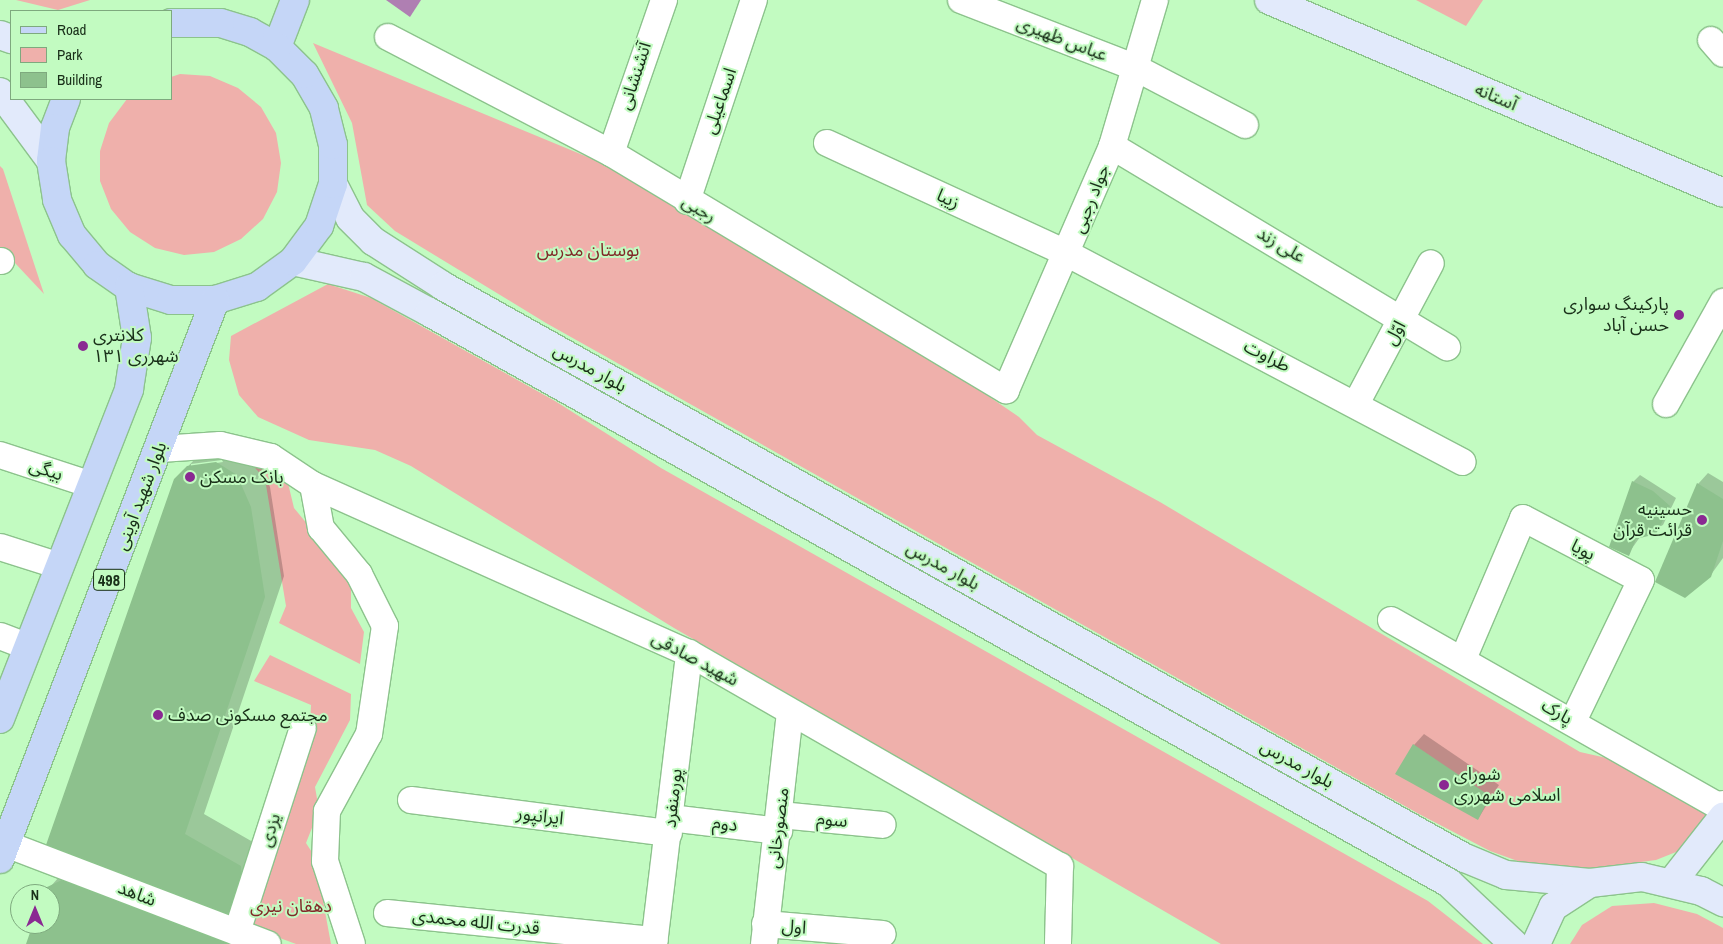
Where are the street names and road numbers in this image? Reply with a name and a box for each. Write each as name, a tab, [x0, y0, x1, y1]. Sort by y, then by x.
street label: عباس ظهیری	[1014, 12, 1110, 66]
street label: آتشنشانی	[614, 40, 656, 112]
street label: اسماعیلی	[699, 65, 741, 137]
street label: آستانه	[1472, 78, 1520, 116]
street label: جواد رجبی	[1068, 162, 1114, 236]
street label: زیبا	[933, 184, 963, 214]
street label: رجبی	[678, 190, 720, 228]
street label: علی زند	[1253, 222, 1309, 268]
street label: اوّل	[1380, 317, 1410, 349]
street label: طراوت	[1240, 335, 1294, 377]
street label: بلوار مدرس	[550, 339, 630, 397]
street label: بلوار شهید آوینی	[110, 439, 172, 553]
street label: بیگی	[27, 454, 65, 486]
street label: پویا	[1567, 535, 1599, 565]
street label: بلوار مدرس	[903, 537, 983, 595]
road number: 498	[93, 566, 125, 594]
street label: شهید صادقی	[648, 627, 742, 691]
street label: پارک	[1538, 695, 1576, 729]
street label: بلوار مدرس	[1257, 735, 1337, 793]
street label: پورمنفرد	[659, 767, 687, 829]
street label: منصورخانی	[762, 786, 794, 870]
street label: ایرانپور	[515, 802, 565, 830]
street label: سوم	[815, 808, 849, 832]
street label: یزدی	[254, 810, 286, 850]
street label: دوم	[711, 812, 739, 836]
street label: شاهد	[115, 877, 159, 911]
street label: قدرت الله محمدی	[411, 905, 541, 939]
street label: اول	[781, 915, 807, 939]

